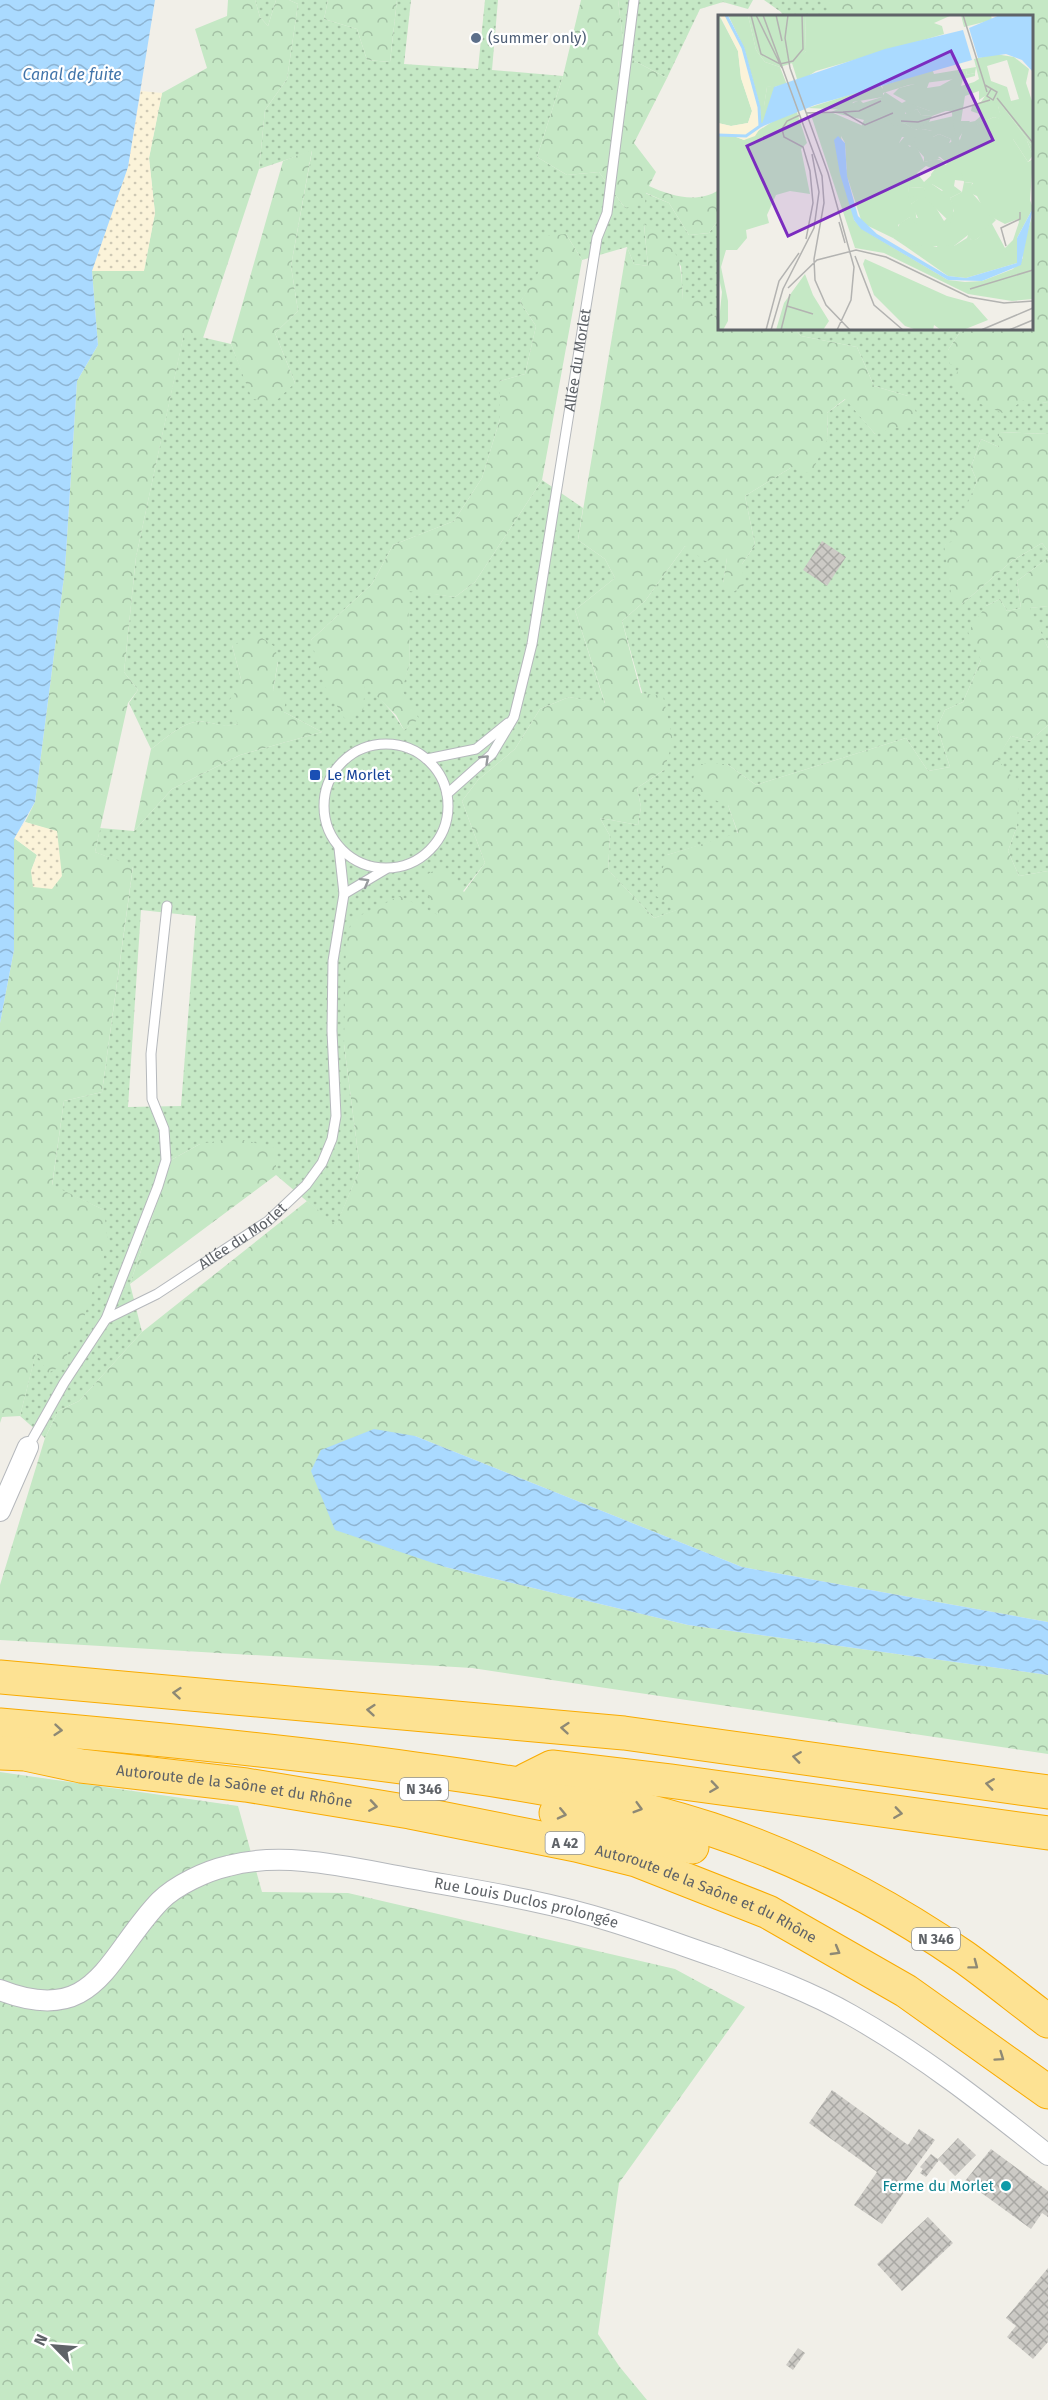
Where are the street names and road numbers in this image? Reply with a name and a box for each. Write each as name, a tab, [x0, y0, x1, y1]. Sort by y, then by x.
street label: Allée du Morlet	[560, 307, 595, 413]
street label: Allée du Morlet	[195, 1199, 291, 1273]
street label: Autoroute de la Saône et du Rhône	[115, 1761, 354, 1811]
road number: N 346	[400, 1778, 448, 1800]
road number: A 42	[546, 1832, 584, 1854]
street label: Autoroute de la Saône et du Rhône	[593, 1841, 820, 1947]
street label: Rue Louis Duclos prolongée	[433, 1874, 621, 1932]
road number: N 346	[912, 1928, 960, 1950]

